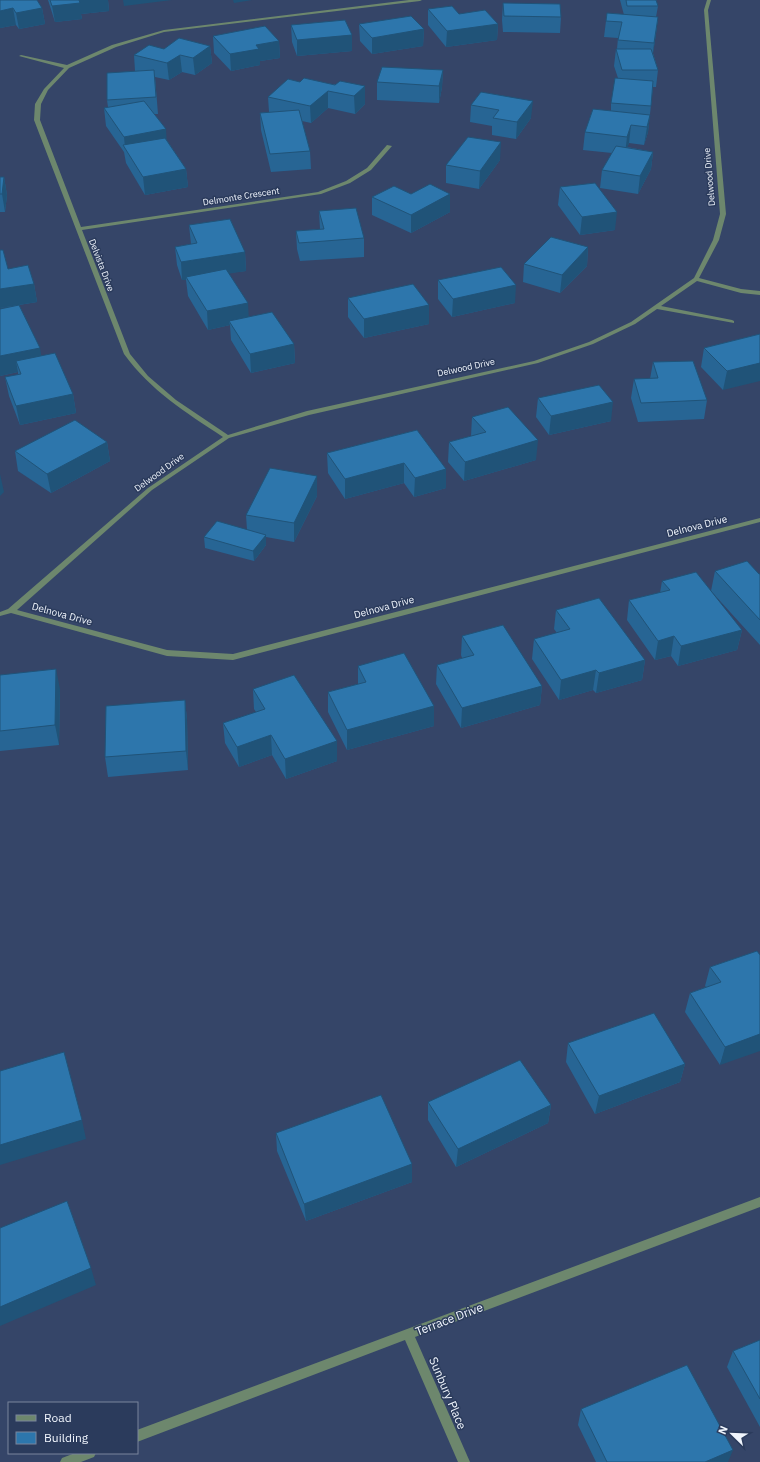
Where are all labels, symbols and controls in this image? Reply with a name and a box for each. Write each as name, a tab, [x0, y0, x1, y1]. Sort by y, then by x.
street label: Delwood Drive	[701, 147, 717, 207]
street label: Delmonte Crescent	[202, 185, 280, 207]
street label: Delvista Drive	[87, 237, 117, 293]
street label: Delwood Drive	[436, 356, 496, 378]
street label: Delwood Drive	[132, 450, 186, 494]
street label: Delnova Drive	[665, 512, 729, 540]
street label: Delnova Drive	[352, 593, 416, 621]
street label: Delnova Drive	[30, 600, 94, 628]
street label: Terrace Drive	[413, 1299, 485, 1339]
street label: Sunbury Place	[426, 1355, 470, 1432]
legend	[8, 1402, 138, 1454]
text: Road	[44, 1410, 72, 1425]
north arrow	[712, 1414, 752, 1454]
text: N	[715, 1424, 731, 1436]
text: Building	[44, 1430, 89, 1445]

